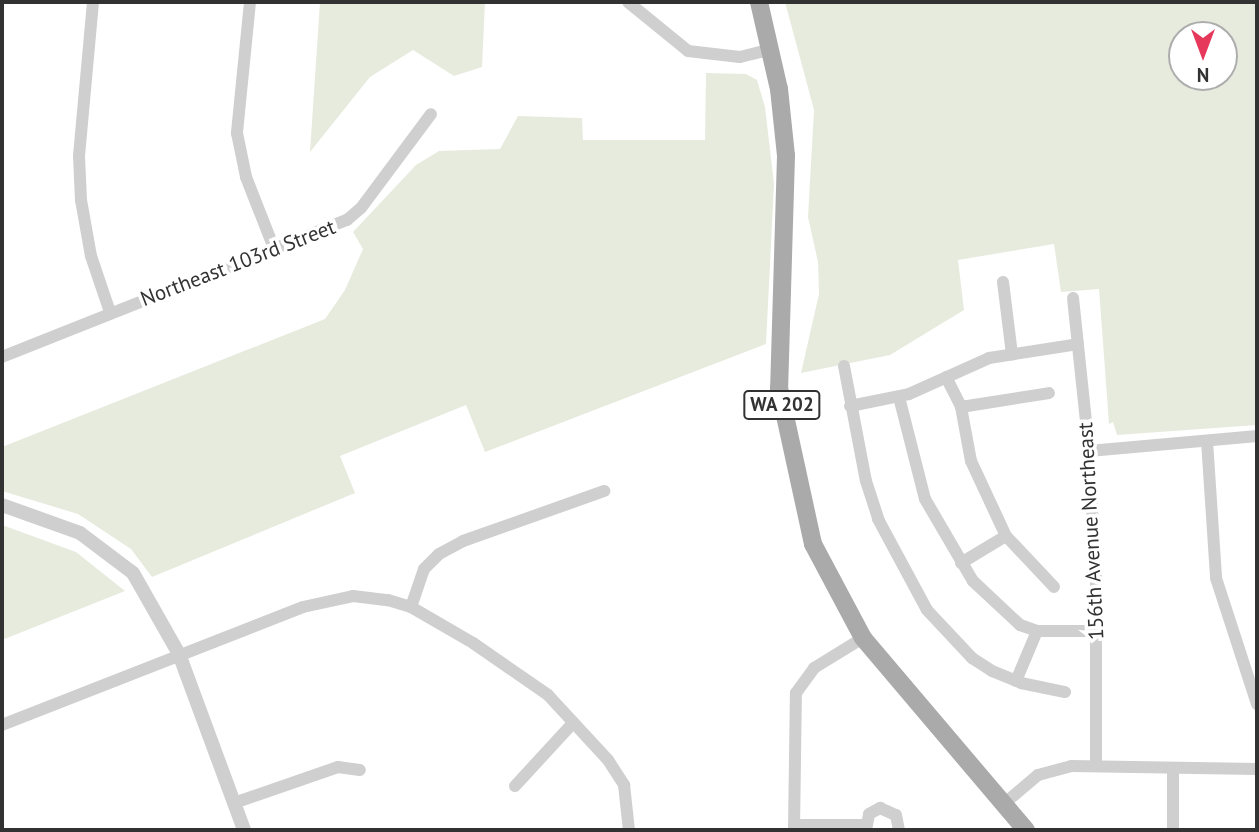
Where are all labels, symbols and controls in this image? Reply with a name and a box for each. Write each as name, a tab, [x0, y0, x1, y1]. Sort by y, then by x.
north arrow	[1168, 21, 1238, 91]
text: N	[1197, 63, 1209, 87]
street label: Northeast 103rd Street	[137, 214, 339, 312]
road number: WA 202	[742, 390, 822, 420]
street label: 156th Avenue Northeast	[1073, 421, 1109, 641]

